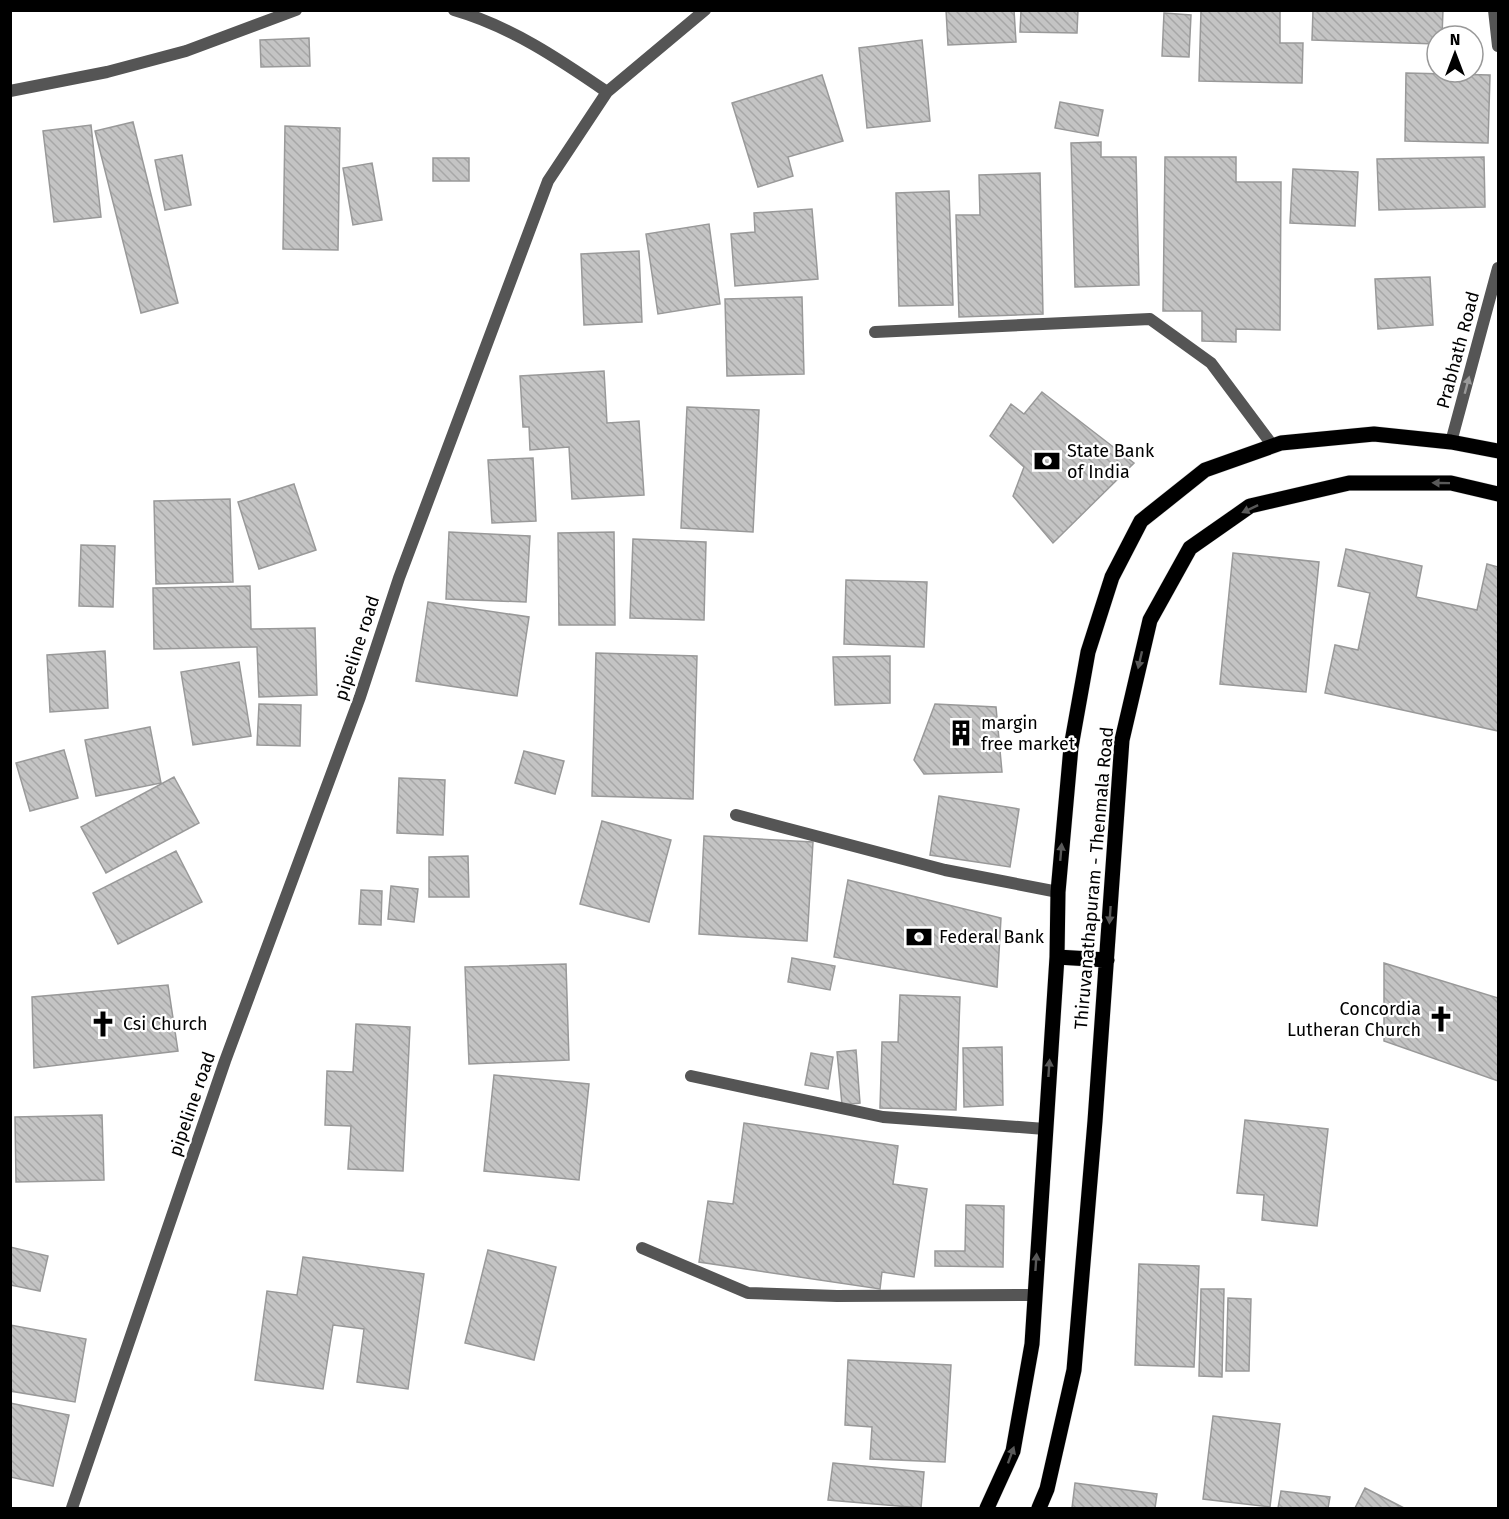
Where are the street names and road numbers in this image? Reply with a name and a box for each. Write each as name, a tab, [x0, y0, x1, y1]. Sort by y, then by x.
street label: Prabhath Road	[1432, 289, 1484, 411]
street label: pipeline road	[330, 593, 384, 703]
street label: Thiruvanathapuram - Thenmala Road	[1070, 726, 1118, 1030]
street label: pipeline road	[164, 1049, 220, 1159]

